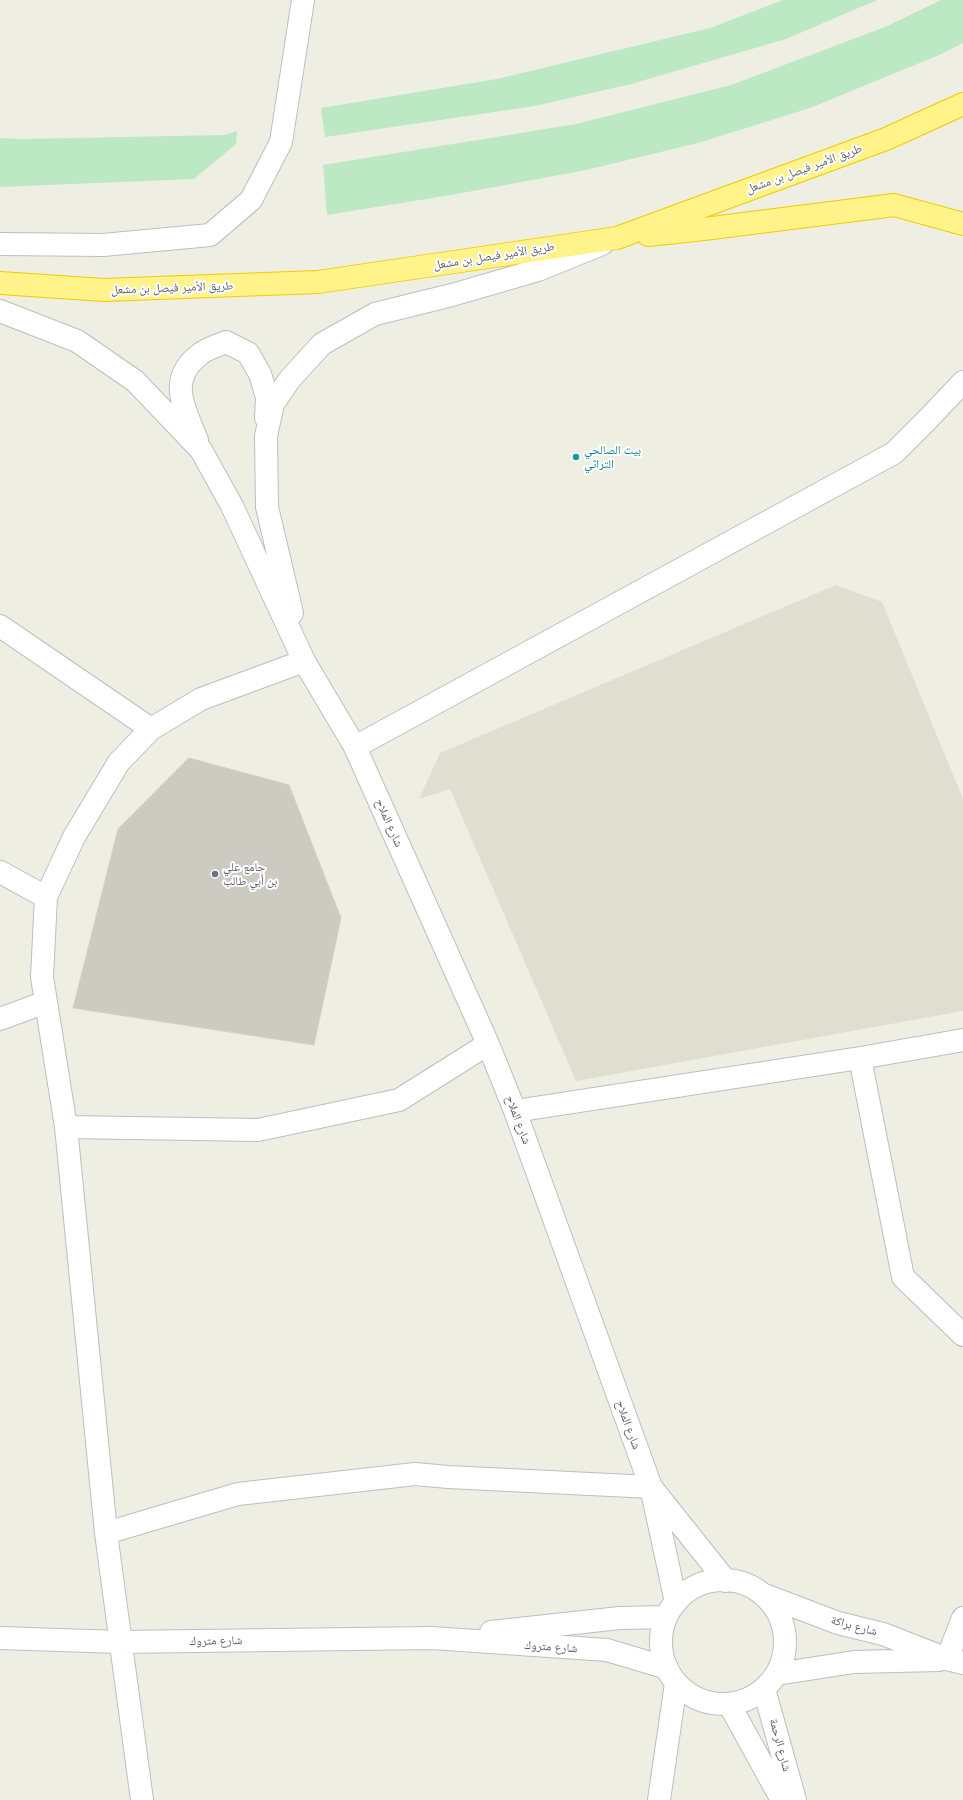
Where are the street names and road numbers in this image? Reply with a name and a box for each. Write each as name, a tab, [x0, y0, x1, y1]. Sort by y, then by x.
street label: طريق الأمير فيصل بن مشعل	[744, 141, 864, 197]
street label: طريق الأمير فيصل بن مشعل	[432, 239, 556, 273]
street label: طريق الأمير فيصل بن مشعل	[111, 279, 233, 297]
street label: شارع الملاح	[372, 797, 406, 849]
street label: شارع الملاح	[502, 1093, 534, 1147]
street label: شارع الملاح	[612, 1398, 644, 1452]
street label: شارع براكة	[829, 1613, 879, 1639]
street label: شارع متروك	[189, 1633, 243, 1649]
street label: شارع متروك	[524, 1638, 578, 1656]
street label: شارع الرحمة	[766, 1717, 794, 1773]

